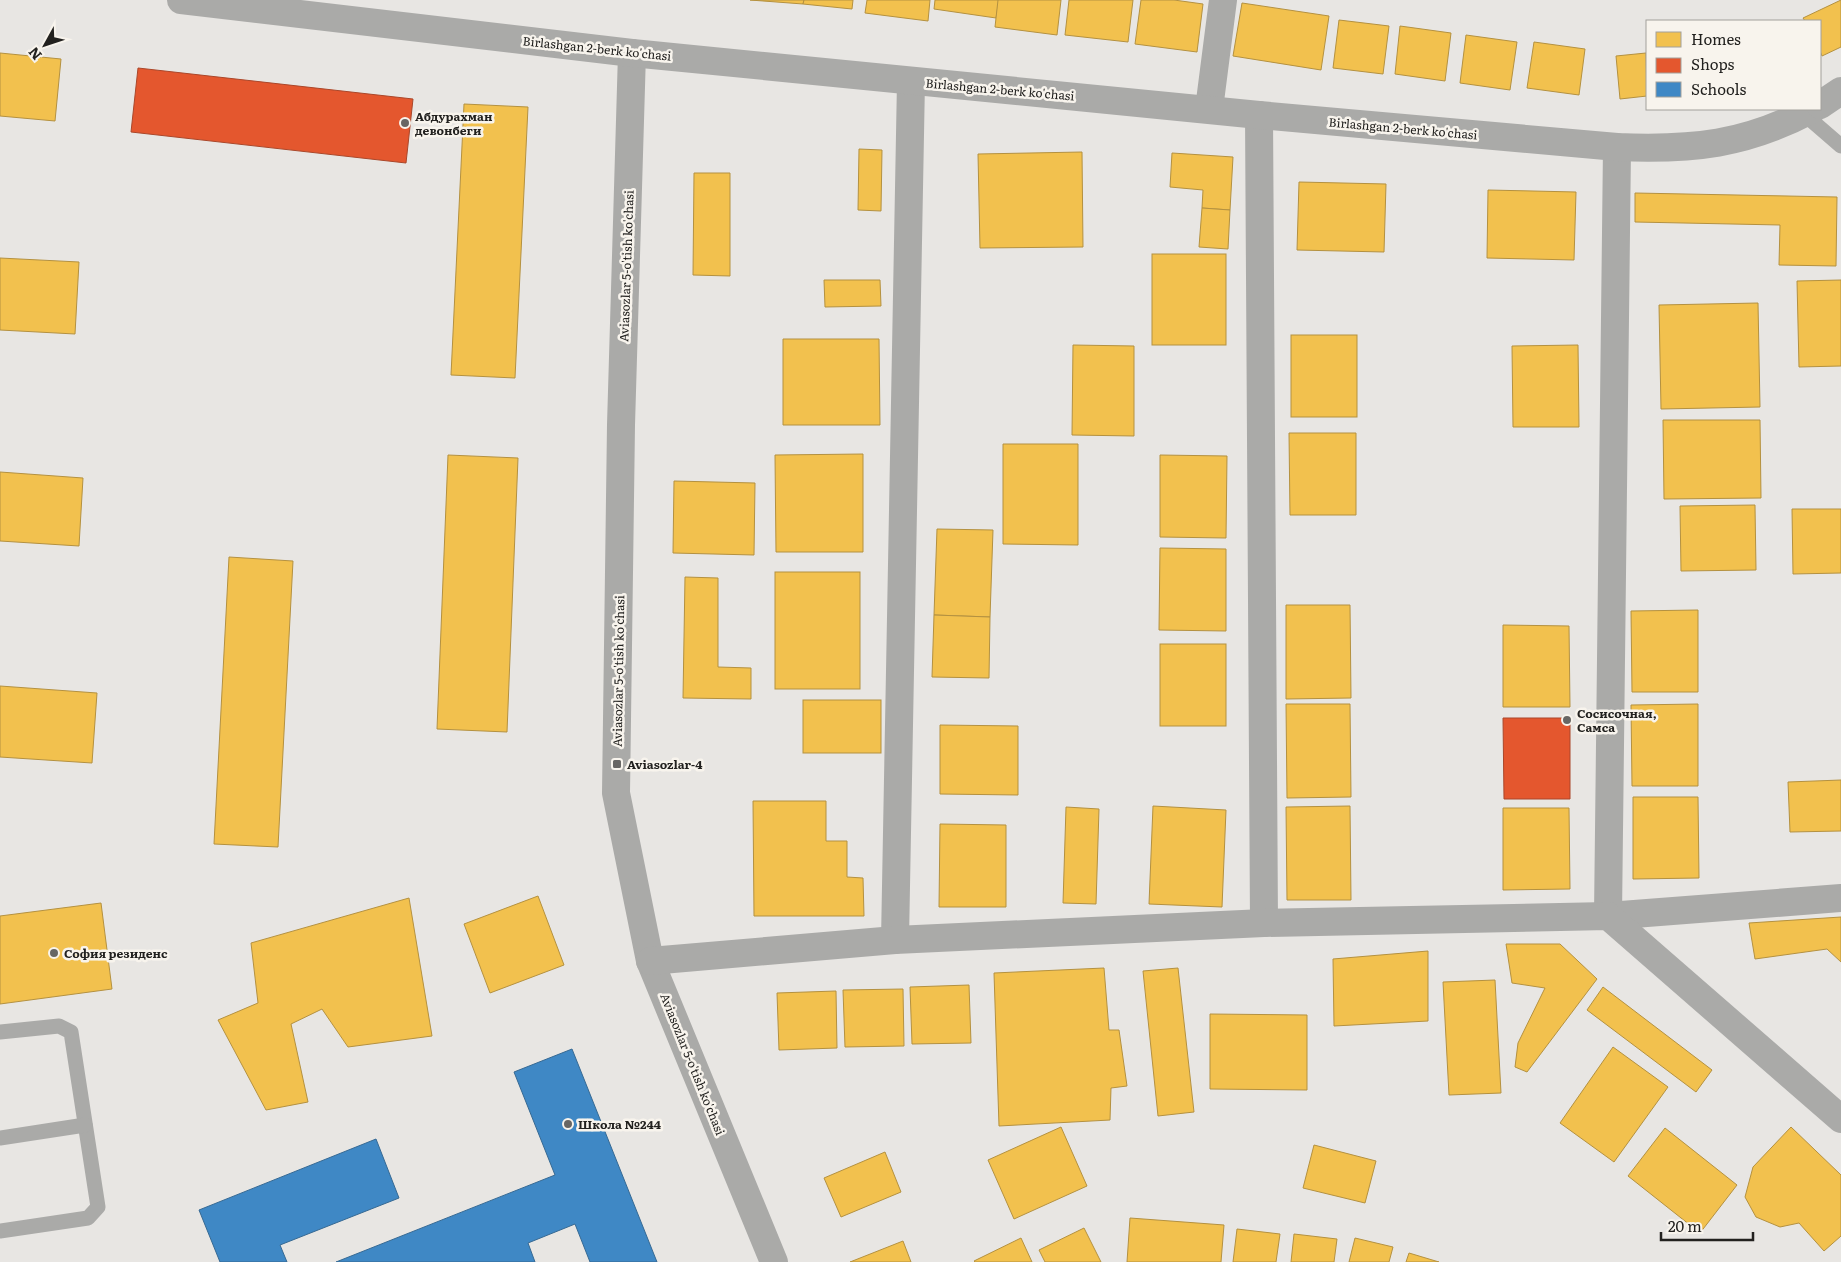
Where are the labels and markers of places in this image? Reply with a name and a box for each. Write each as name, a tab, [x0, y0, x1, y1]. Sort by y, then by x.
place label: Абдурахман девонбеги	[415, 107, 493, 139]
marker: Абдурахман девонбеги	[399, 117, 411, 129]
place label: Сосисочная, Самса	[1577, 704, 1657, 736]
marker: Сосисочная, Самса	[1561, 714, 1573, 726]
place label: Aviasozlar-4	[627, 755, 703, 773]
marker: Aviasozlar-4	[611, 758, 623, 770]
place label: София резиденс	[64, 944, 168, 962]
marker: София резиденс	[48, 947, 60, 959]
place label: Школа №244	[578, 1115, 662, 1133]
marker: Школа №244	[562, 1118, 574, 1130]

